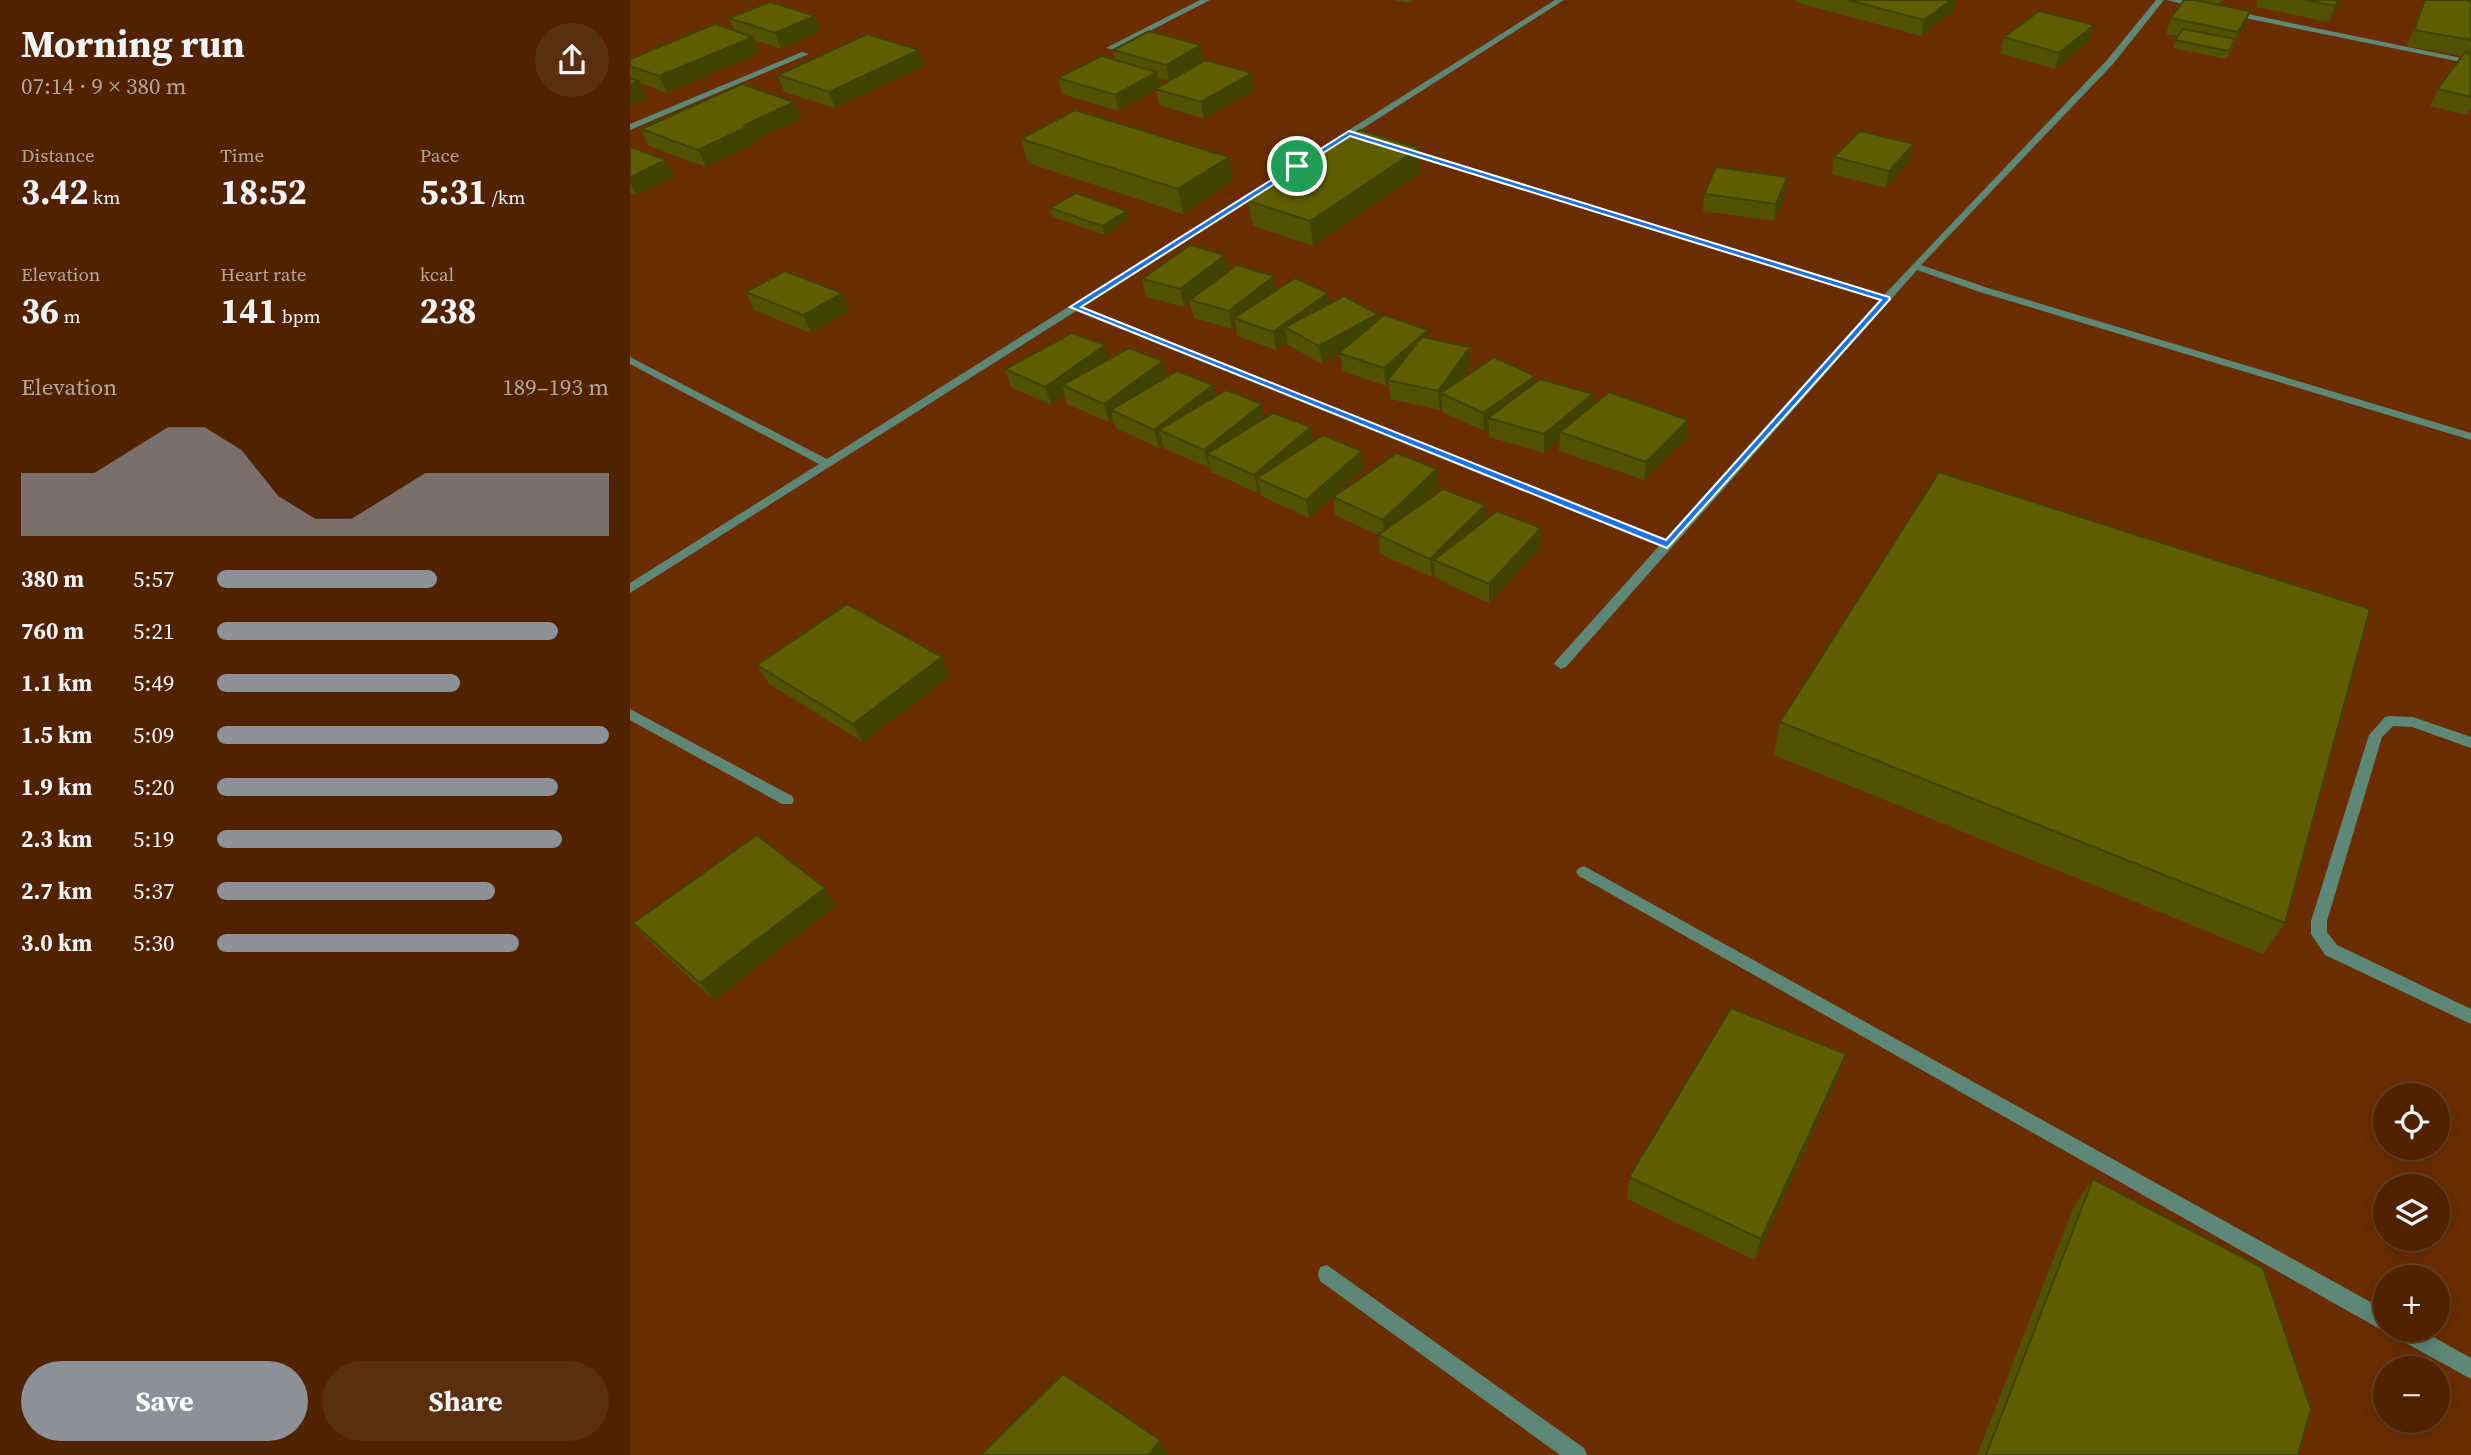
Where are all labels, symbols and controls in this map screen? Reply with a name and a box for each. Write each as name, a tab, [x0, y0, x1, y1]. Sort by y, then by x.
text: Morning run	[21, 18, 245, 70]
button: share	[535, 23, 609, 97]
text: 07:14 · 9 × 380 m	[21, 70, 187, 102]
pin	[1267, 136, 1327, 196]
text: Distance	[21, 142, 95, 168]
text: Time	[220, 142, 264, 168]
text: Pace	[420, 142, 459, 168]
icon: arrive	[1278, 147, 1316, 185]
text: 3.42	[21, 168, 88, 216]
text: 18:52	[220, 168, 307, 216]
text: 5:31	[420, 168, 487, 216]
text: km	[88, 184, 120, 210]
text: /km	[487, 184, 525, 210]
text: Elevation	[21, 261, 100, 287]
text: Heart rate	[220, 261, 306, 287]
text: kcal	[420, 261, 454, 287]
text: 36	[21, 287, 59, 335]
text: 141	[220, 287, 277, 335]
text: 238	[420, 287, 477, 335]
text: m	[59, 303, 81, 329]
text: bpm	[277, 303, 321, 329]
text: Elevation	[21, 371, 117, 403]
text: 189–193 m	[502, 371, 609, 403]
text: 380 m	[21, 563, 84, 595]
text: 5:57	[133, 563, 174, 595]
text: 760 m	[21, 615, 84, 647]
text: 5:21	[133, 615, 174, 647]
text: 1.1 km	[21, 667, 92, 699]
text: 5:49	[133, 667, 174, 699]
text: 1.5 km	[21, 719, 92, 751]
text: 5:09	[133, 719, 174, 751]
text: 1.9 km	[21, 771, 92, 803]
text: 5:20	[133, 771, 174, 803]
text: 2.3 km	[21, 823, 92, 855]
text: 5:19	[133, 823, 174, 855]
text: 2.7 km	[21, 875, 92, 907]
text: 5:37	[133, 875, 174, 907]
text: 3.0 km	[21, 927, 92, 959]
text: 5:30	[133, 927, 174, 959]
map controls	[2373, 1083, 2450, 1433]
button: locate	[2373, 1083, 2450, 1160]
button: layers	[2373, 1174, 2450, 1251]
button: +	[2373, 1265, 2450, 1342]
button: −	[2373, 1356, 2450, 1433]
button: Save	[21, 1361, 308, 1441]
button: Share	[322, 1361, 609, 1441]

